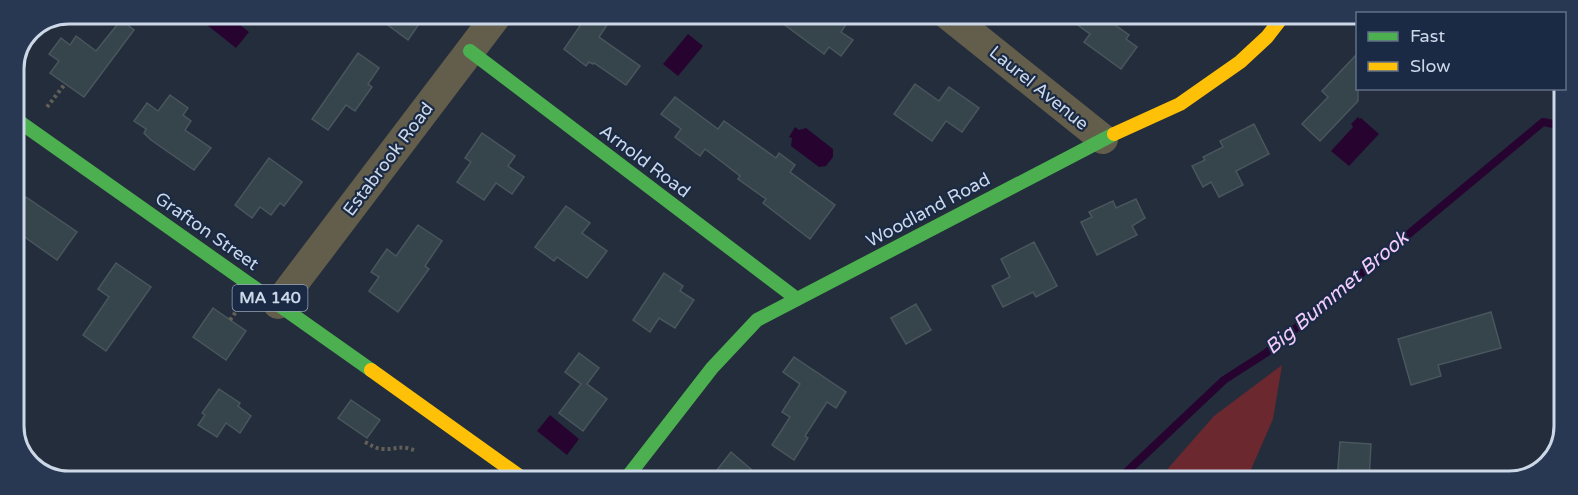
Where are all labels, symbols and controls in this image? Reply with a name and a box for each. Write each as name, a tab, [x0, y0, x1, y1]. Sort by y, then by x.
legend	[1356, 12, 1566, 90]
text: Fast	[1410, 25, 1445, 47]
street label: Laurel Avenue	[985, 41, 1093, 135]
text: Slow	[1410, 55, 1451, 77]
street label: Estabrook Road	[338, 98, 438, 220]
street label: Arnold Road	[595, 120, 695, 202]
street label: Woodland Road	[862, 168, 994, 252]
street label: Grafton Street	[151, 187, 263, 275]
water label: Big Bummet Brook	[1260, 225, 1415, 360]
road number: MA 140	[232, 285, 308, 311]

